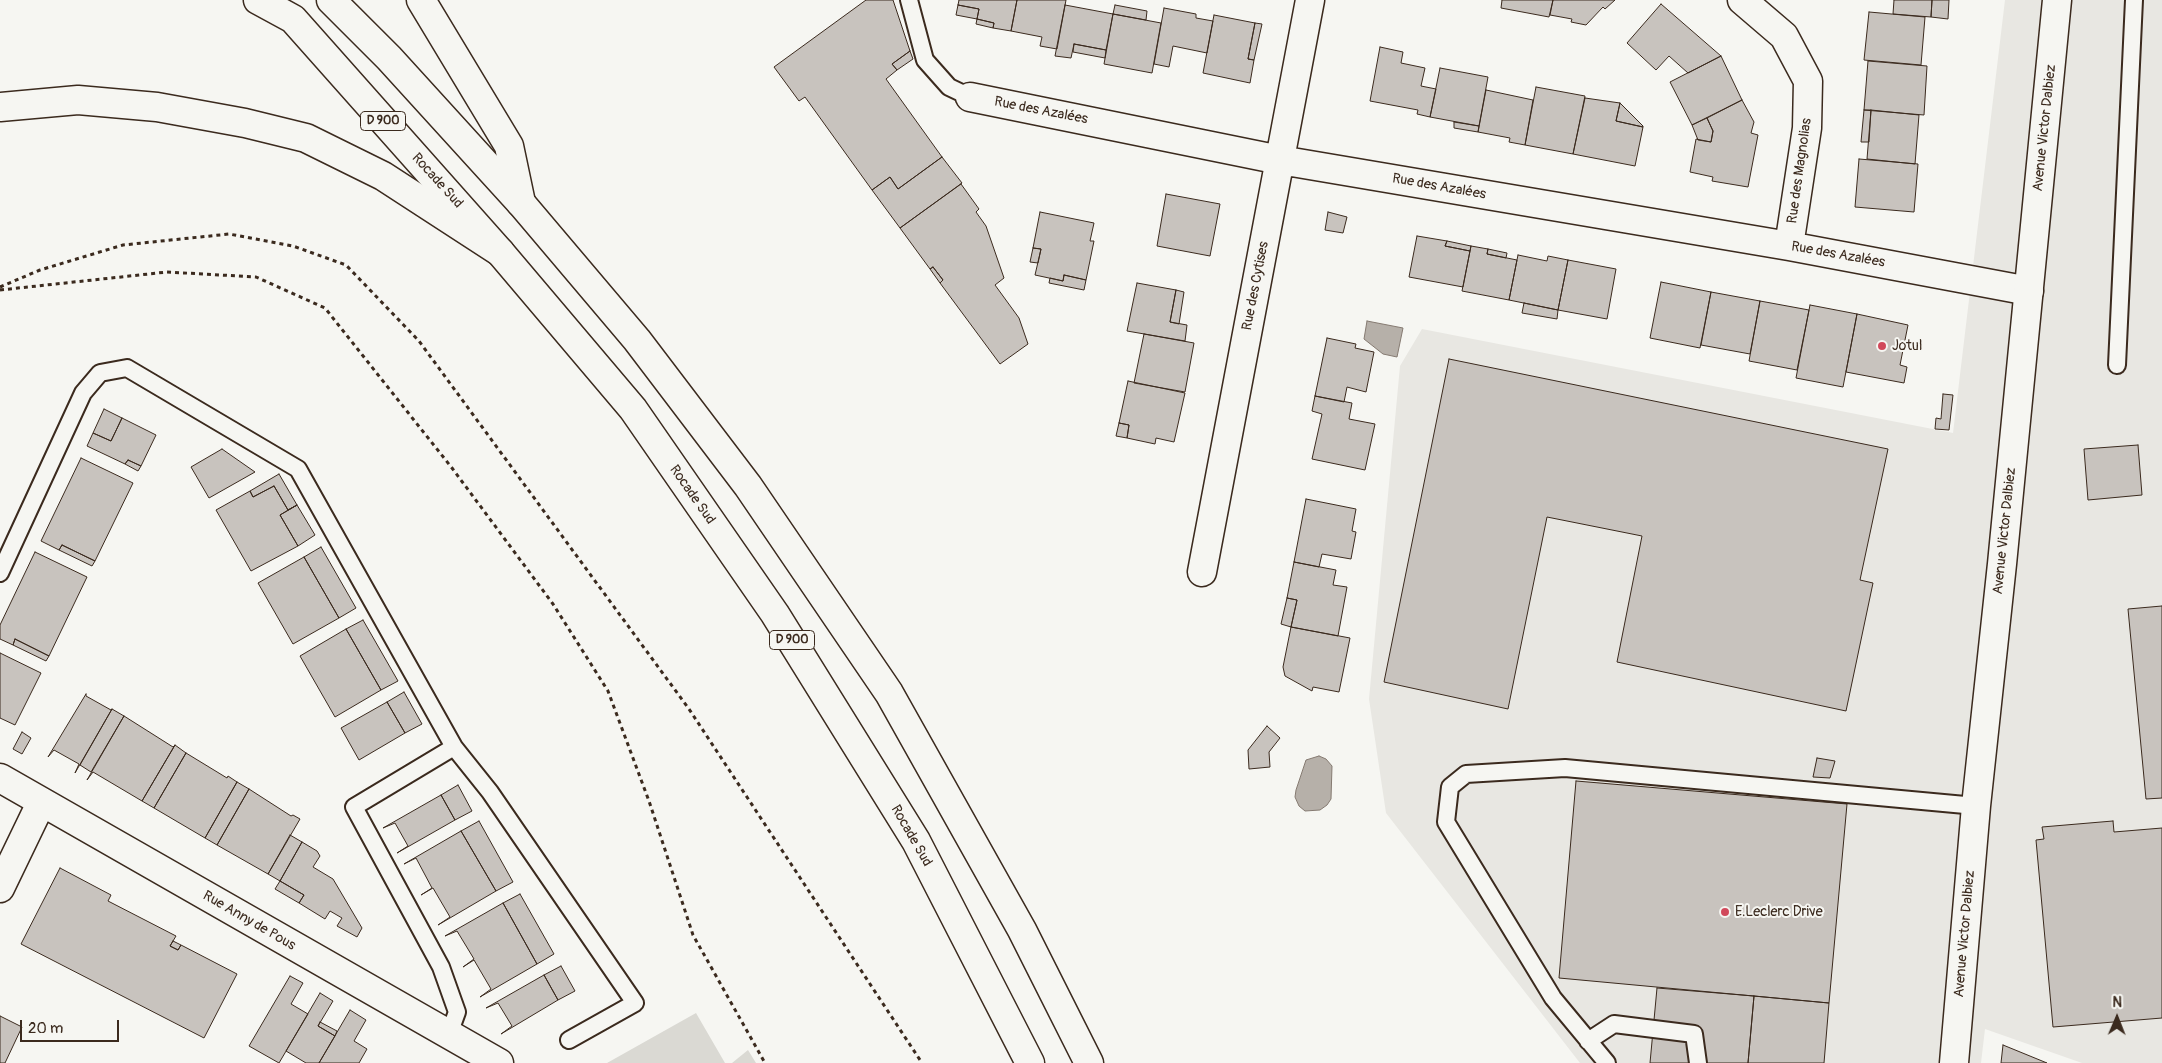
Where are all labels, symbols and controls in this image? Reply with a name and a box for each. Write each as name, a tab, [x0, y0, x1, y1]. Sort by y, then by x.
street label: Avenue Victor Dalbiez	[2030, 64, 2060, 192]
street label: Rue des Azalées	[993, 94, 1089, 128]
road number: D 900	[360, 112, 406, 130]
street label: Rue des Magnolias	[1784, 117, 1816, 225]
street label: Rocade Sud	[408, 150, 466, 212]
street label: Rue des Azalées	[1391, 170, 1487, 204]
street label: Rue des Azalées	[1790, 238, 1886, 272]
street label: Rue des Cytises	[1239, 240, 1273, 332]
place label: Jotul	[1892, 338, 1922, 354]
marker: Jotul	[1876, 340, 1888, 352]
street label: Rocade Sud	[666, 462, 718, 528]
street label: Avenue Victor Dalbiez	[1990, 467, 2020, 595]
road number: D 900	[770, 630, 814, 650]
street label: Rocade Sud	[887, 802, 935, 870]
street label: Avenue Victor Dalbiez	[1951, 870, 1979, 998]
street label: Rue Anny de Pous	[200, 888, 298, 954]
place label: E.Leclerc Drive	[1735, 904, 1823, 920]
marker: E.Leclerc Drive	[1719, 906, 1731, 918]
north arrow	[2092, 993, 2142, 1043]
text: N	[2112, 994, 2122, 1011]
scale bar	[22, 1010, 121, 1042]
text: 20 m	[28, 1019, 63, 1038]

